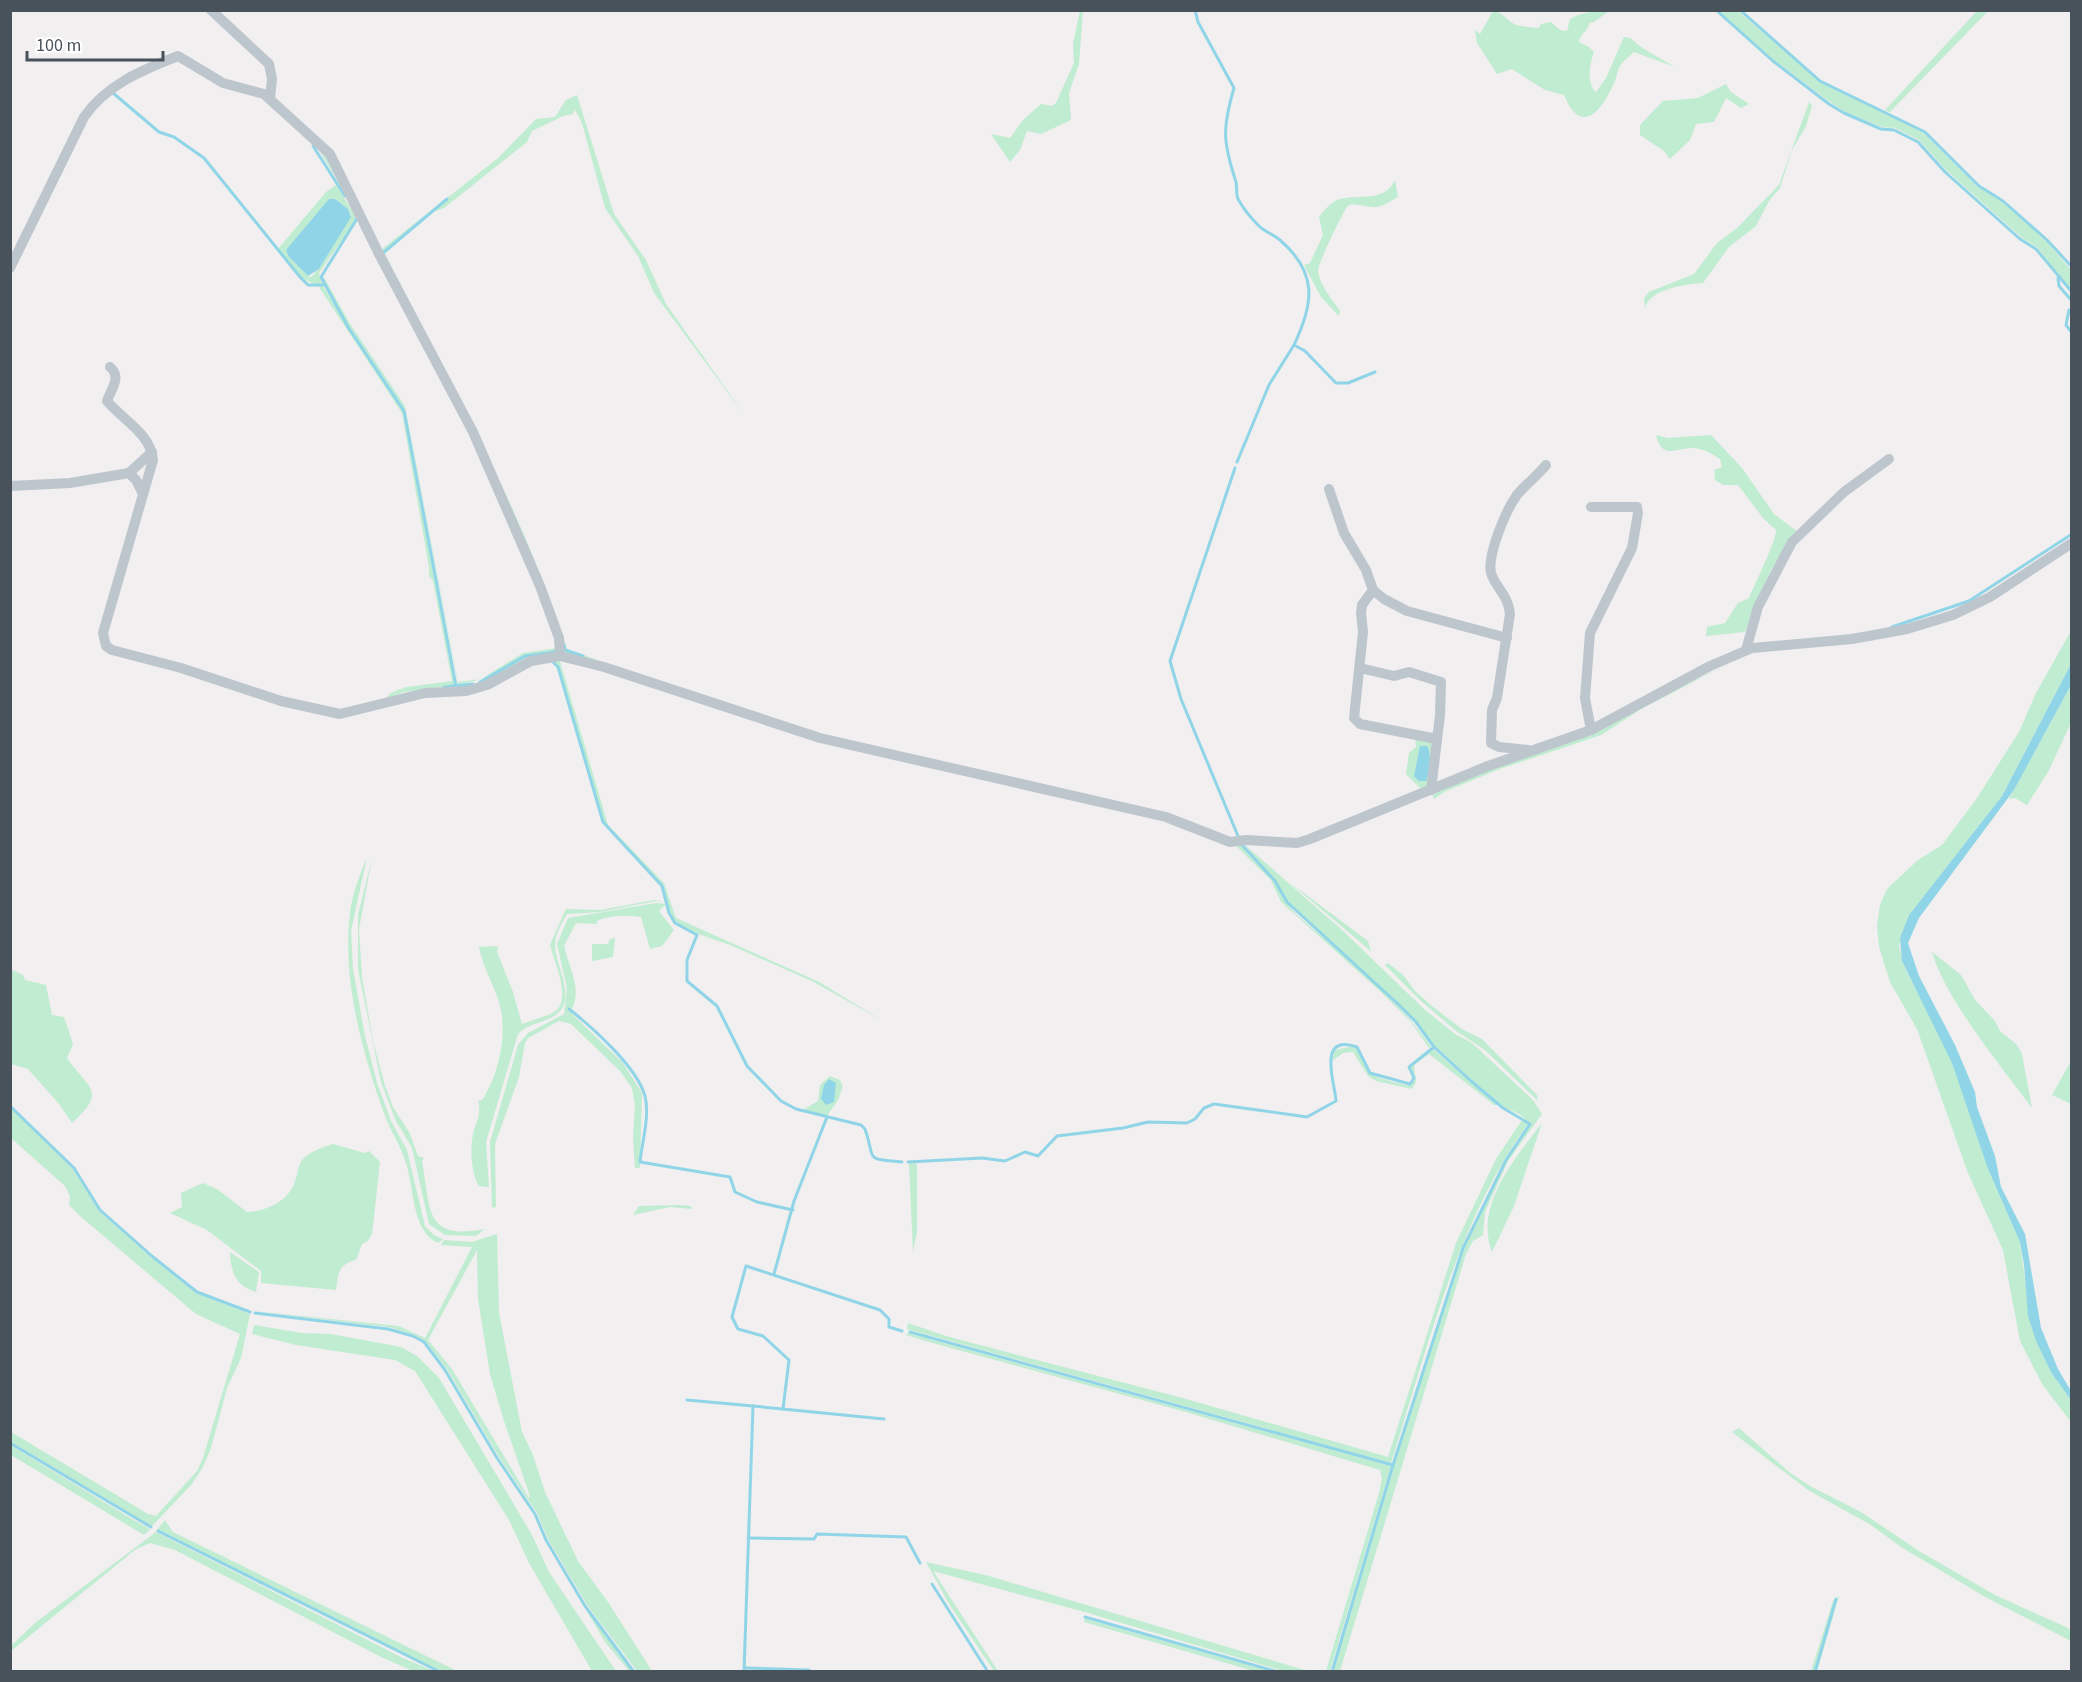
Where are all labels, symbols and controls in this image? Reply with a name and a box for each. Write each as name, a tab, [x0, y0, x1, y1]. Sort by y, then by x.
scale bar	[27, 24, 164, 62]
text: 100 m	[36, 33, 81, 58]

